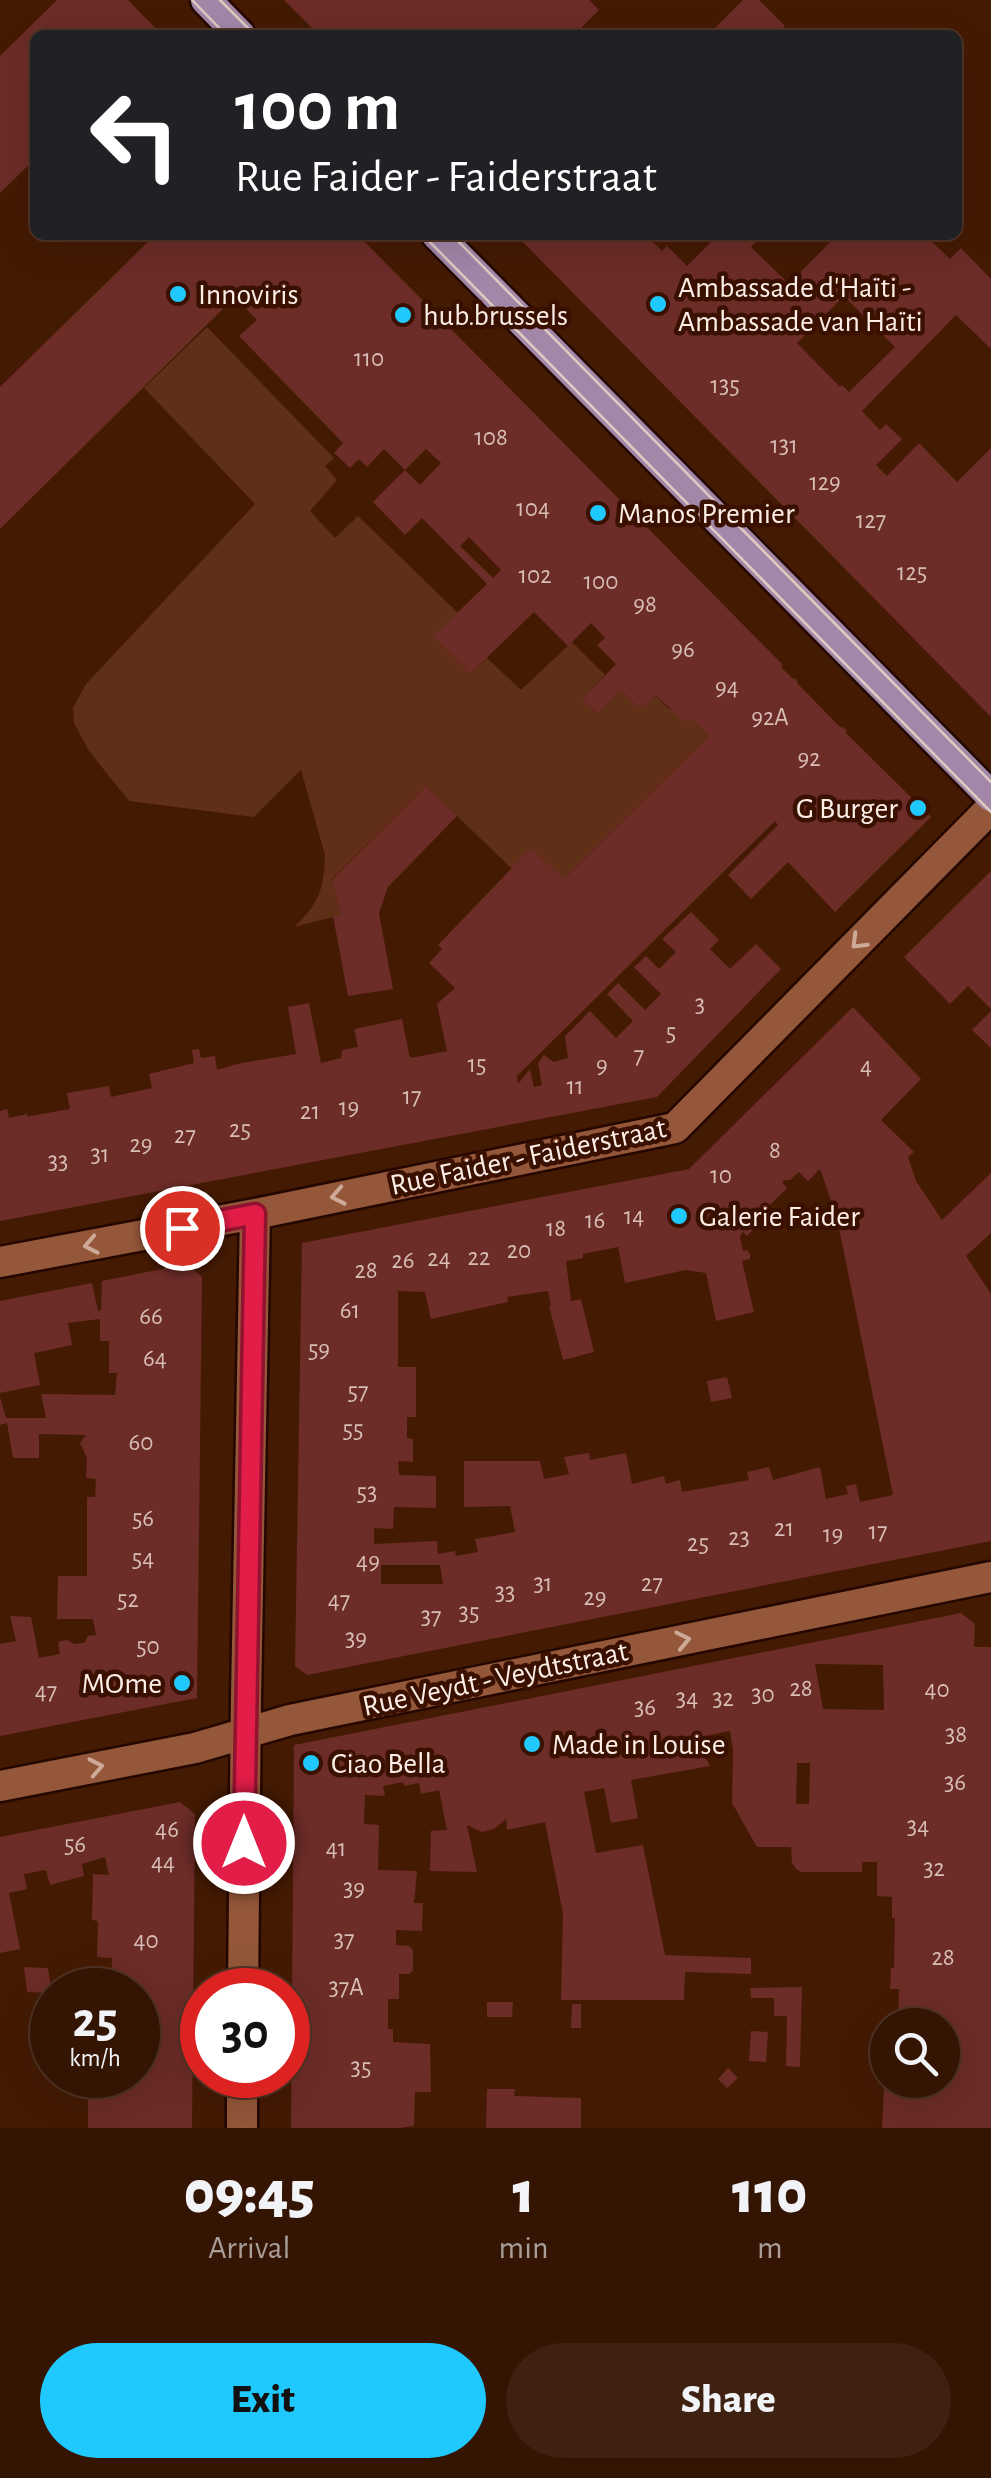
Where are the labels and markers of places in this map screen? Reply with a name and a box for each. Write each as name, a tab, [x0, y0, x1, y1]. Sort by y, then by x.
place label: Ambassade d'Haïti - Ambassade van Haïti	[678, 273, 923, 337]
place label: Innoviris	[198, 280, 299, 310]
marker: Innoviris	[167, 283, 189, 305]
marker: Ambassade d'Haïti - Ambassade van Haïti	[647, 293, 669, 315]
place label: hub.brussels	[423, 301, 568, 331]
marker: hub.brussels	[392, 304, 414, 326]
place label: Manos Premier	[618, 499, 795, 529]
marker: Manos Premier	[587, 502, 609, 524]
place label: G Burger	[796, 794, 898, 824]
marker: G Burger	[907, 797, 929, 819]
pin	[140, 1186, 225, 1271]
place label: Galerie Faider	[699, 1202, 860, 1232]
marker: Galerie Faider	[668, 1205, 690, 1227]
place label: MOme	[81, 1669, 162, 1699]
marker: MOme	[171, 1672, 193, 1694]
place label: Made in Louise	[552, 1730, 726, 1760]
marker: Made in Louise	[521, 1733, 543, 1755]
place label: Ciao Bella	[331, 1749, 446, 1779]
marker: Ciao Bella	[300, 1752, 322, 1774]

